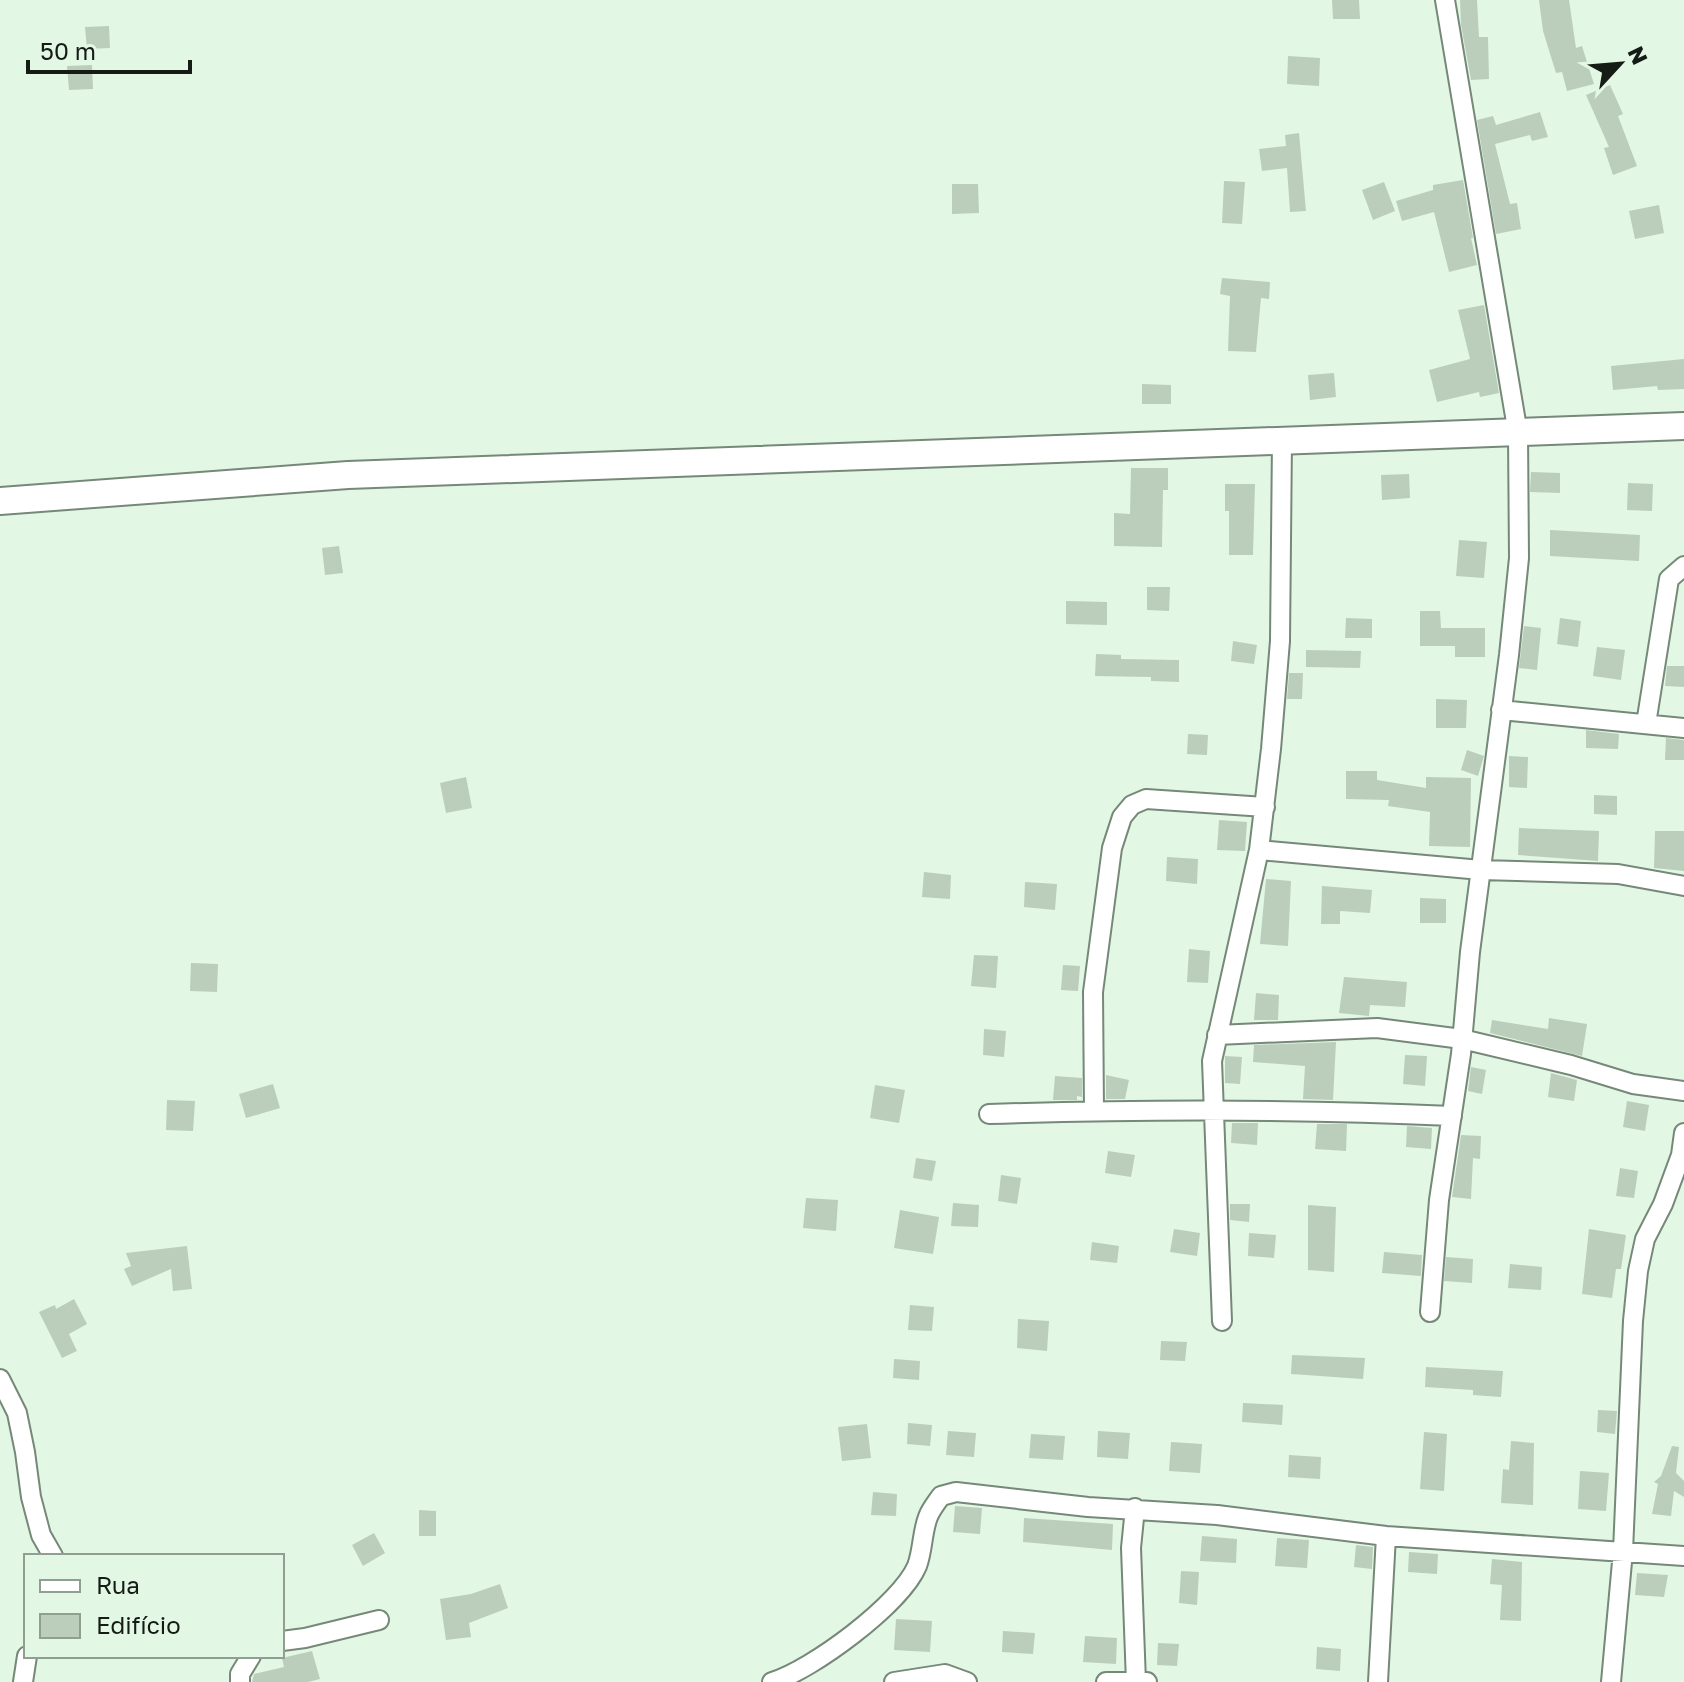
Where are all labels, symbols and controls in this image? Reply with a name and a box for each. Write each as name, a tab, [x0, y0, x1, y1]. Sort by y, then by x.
scale bar	[28, 24, 190, 74]
north arrow	[1580, 24, 1660, 104]
text: 50 m	[40, 36, 96, 65]
text: N	[1623, 42, 1654, 68]
legend	[24, 1554, 284, 1658]
text: Rua	[96, 1570, 140, 1599]
text: Edifício	[96, 1610, 181, 1639]

